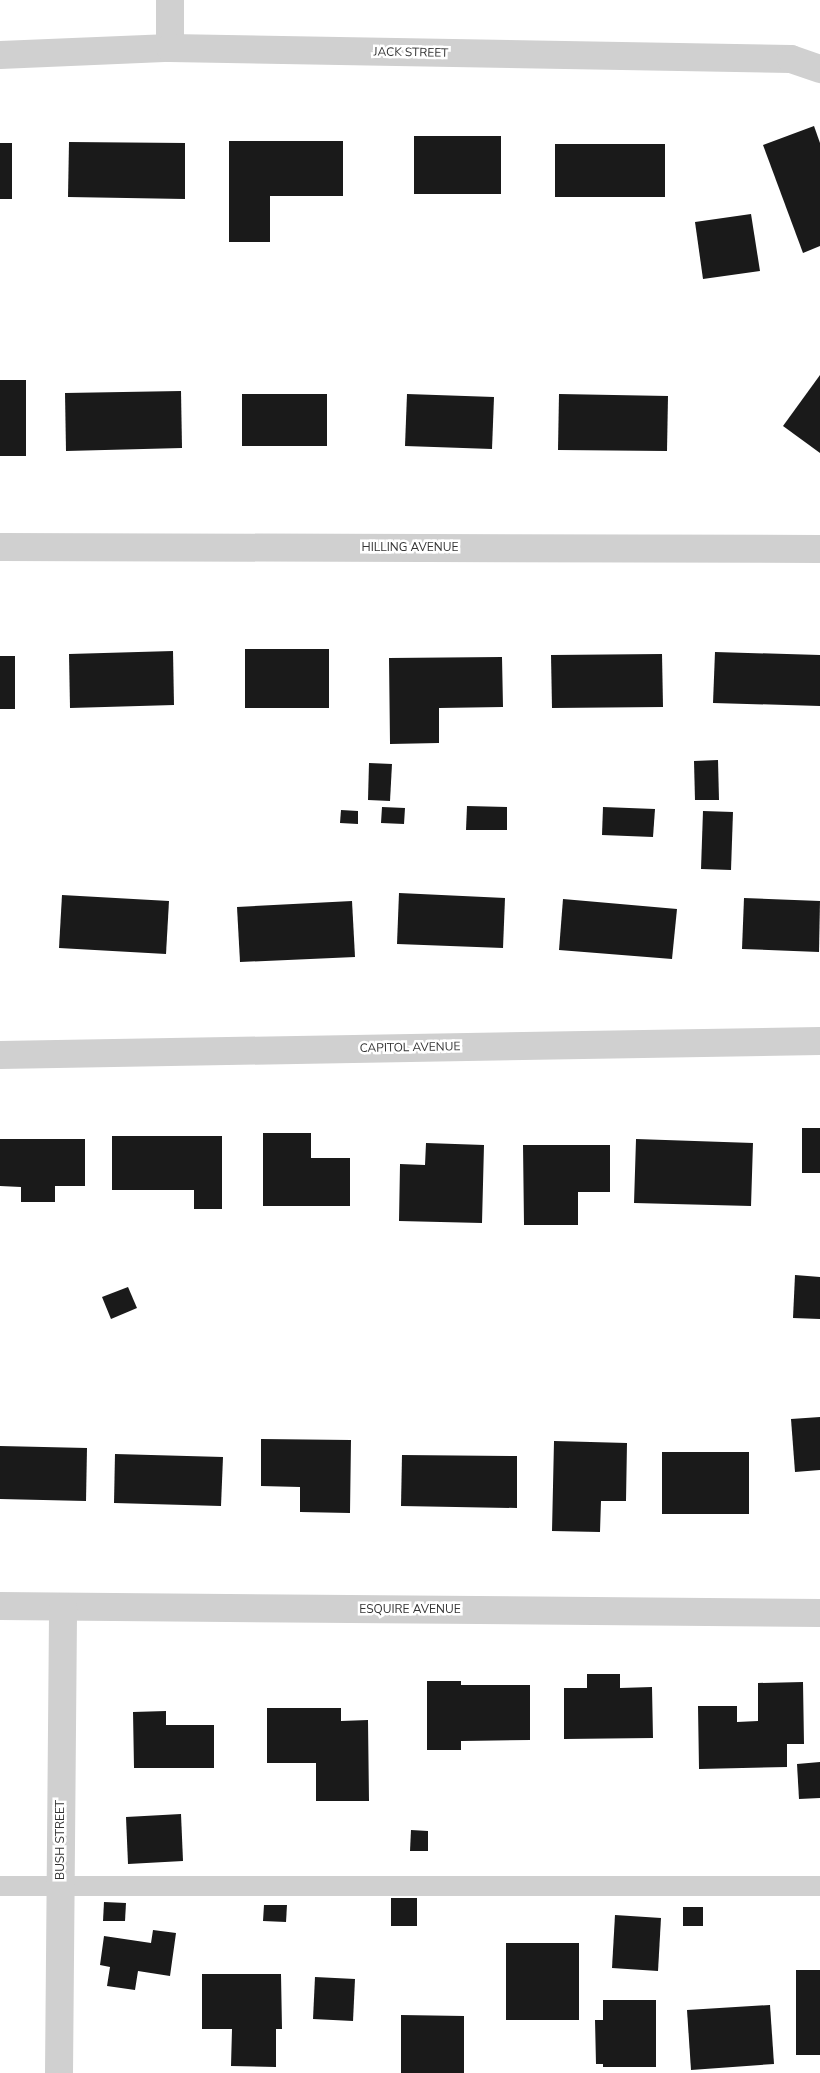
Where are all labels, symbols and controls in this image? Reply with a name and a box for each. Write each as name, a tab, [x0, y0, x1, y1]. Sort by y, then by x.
street label: JACK STREET	[374, 45, 448, 61]
street label: HILLING AVENUE	[362, 541, 458, 555]
street label: CAPITOL AVENUE	[360, 1040, 460, 1056]
street label: ESQUIRE AVENUE	[359, 1603, 461, 1617]
street label: BUSH STREET	[54, 1800, 68, 1880]

